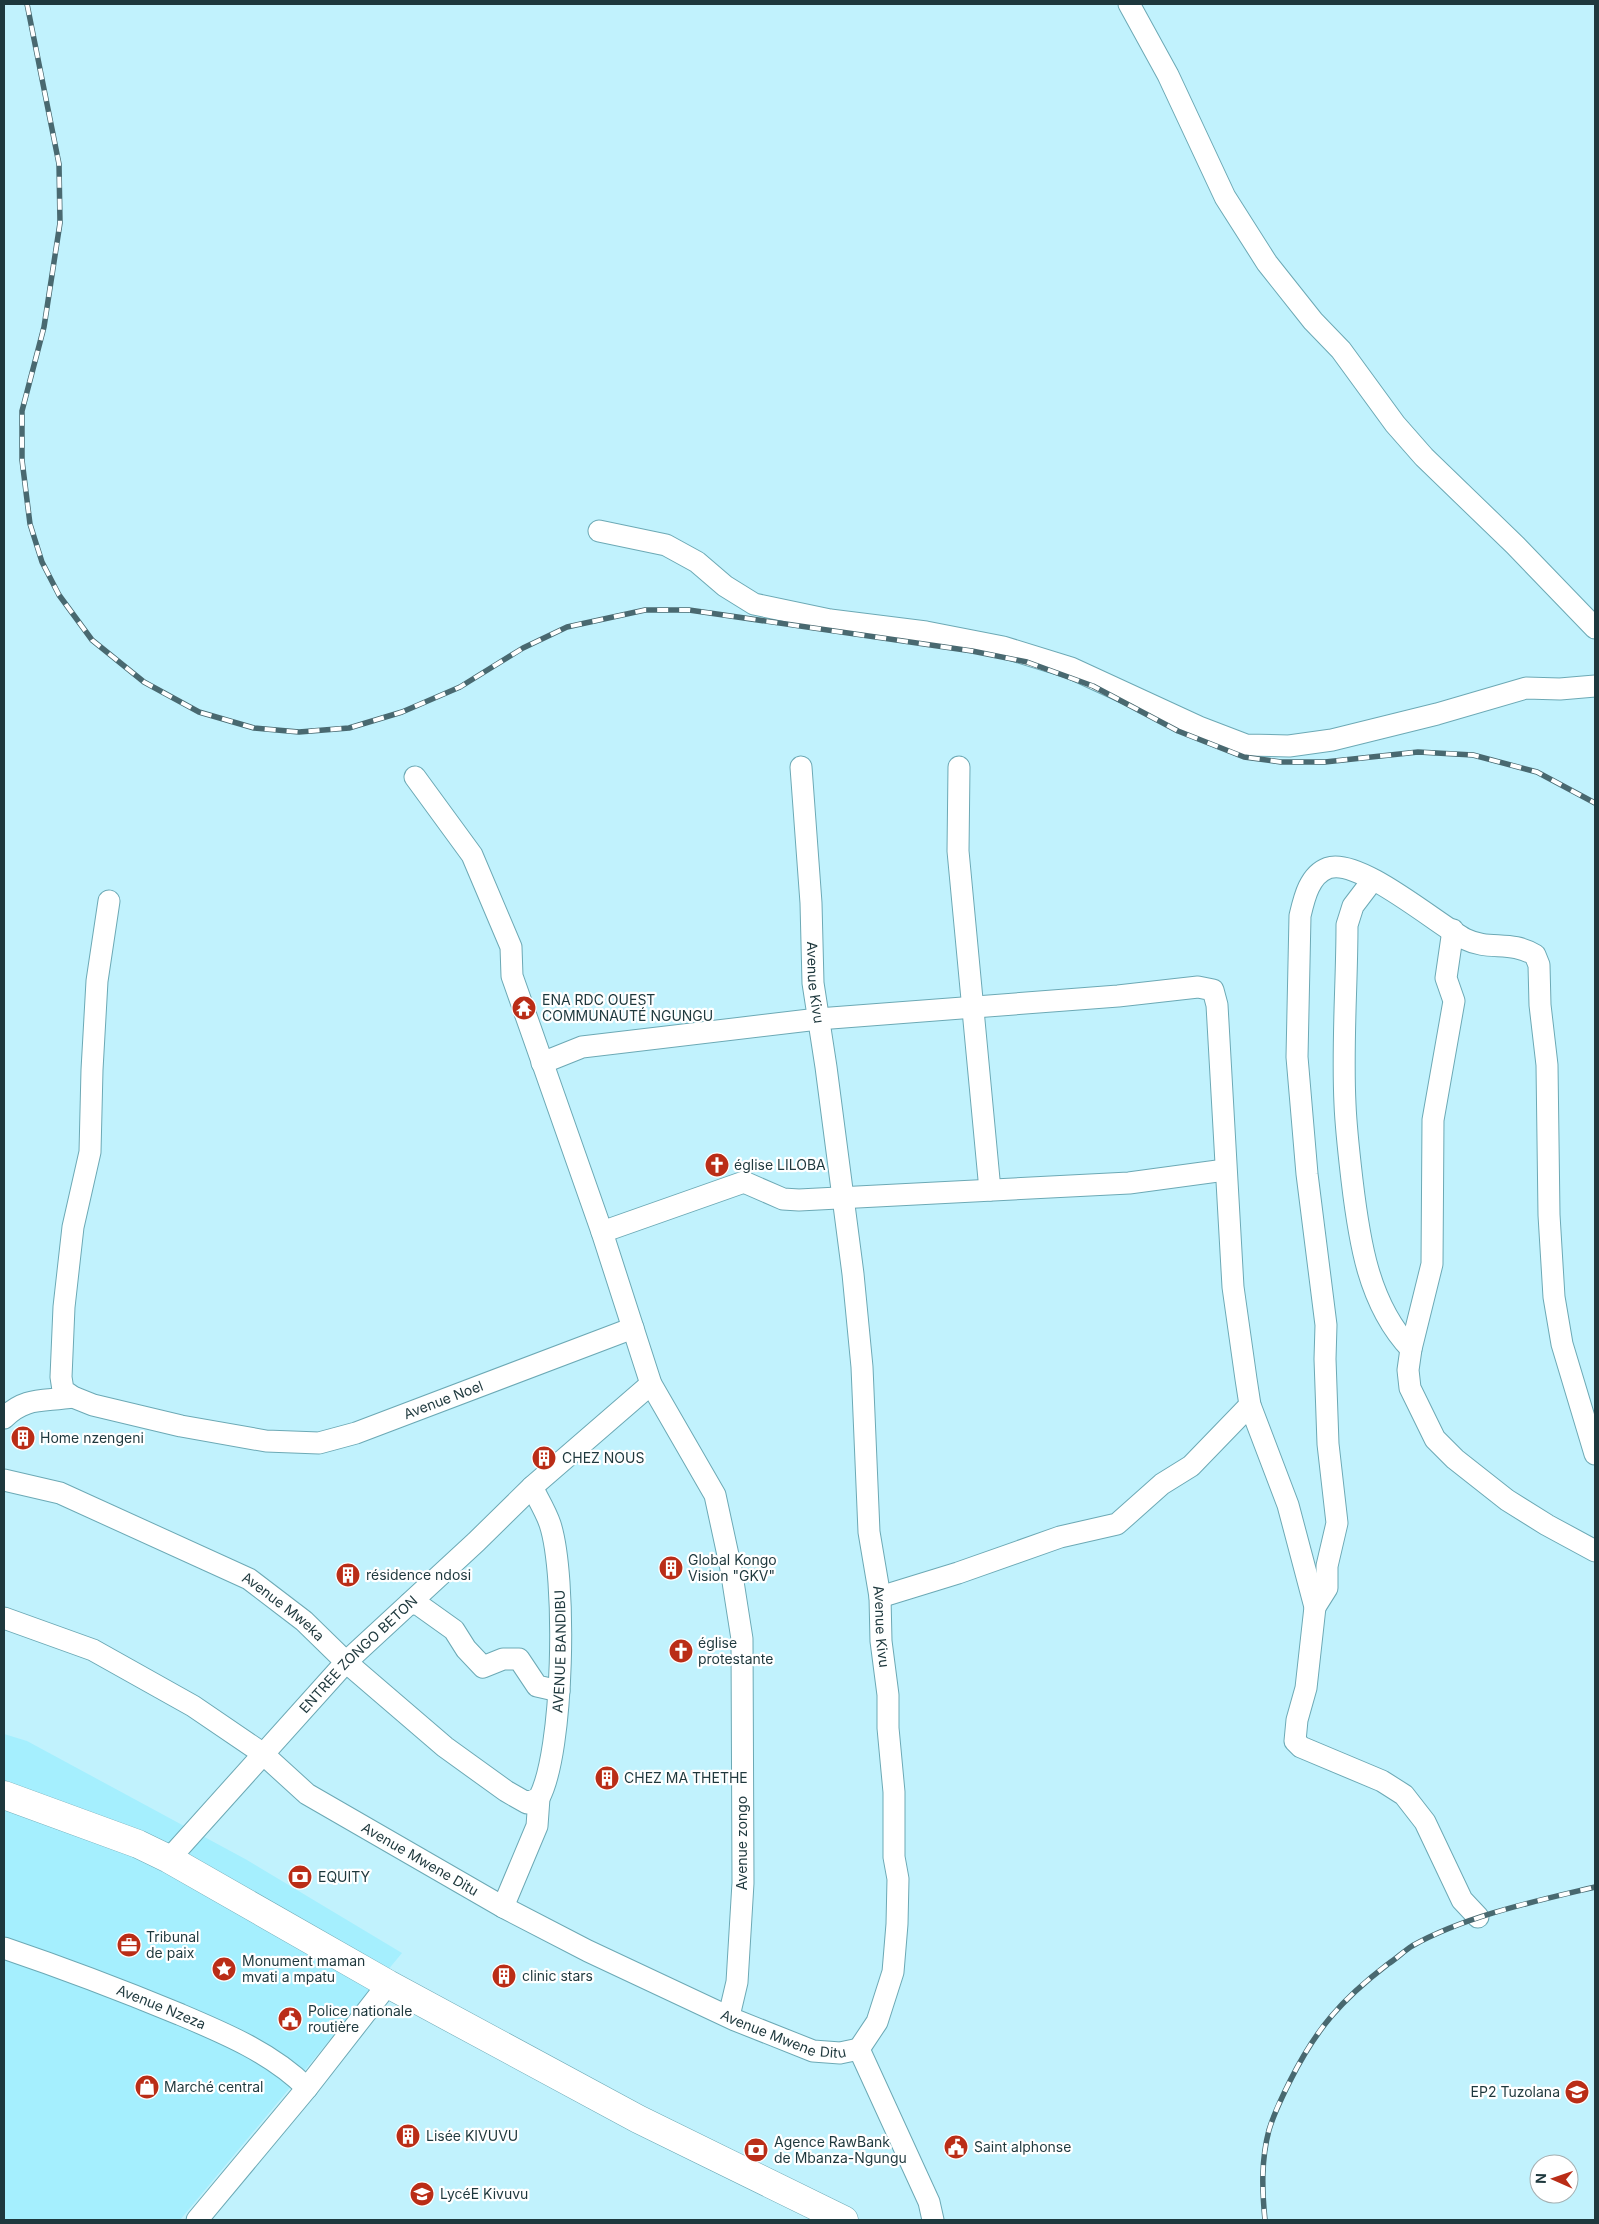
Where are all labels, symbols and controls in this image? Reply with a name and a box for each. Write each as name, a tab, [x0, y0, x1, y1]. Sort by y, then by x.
street label: Avenue Kivu	[804, 941, 828, 1025]
place label: ENA RDC OUEST COMMUNAUTÉ NGUNGU	[542, 991, 713, 1024]
temple icon: ENA RDC OUEST COMMUNAUTÉ NGUNGU	[511, 995, 537, 1021]
church icon: église LILOBA	[704, 1152, 730, 1178]
place label: église LILOBA	[734, 1156, 826, 1173]
street label: Avenue Noel	[401, 1377, 485, 1422]
building icon: Home nzengeni	[10, 1425, 36, 1451]
place label: Home nzengeni	[40, 1429, 144, 1446]
building icon: CHEZ NOUS	[531, 1445, 557, 1471]
place label: CHEZ NOUS	[562, 1449, 644, 1466]
place label: Global Kongo Vision "GKV"	[688, 1551, 777, 1584]
building icon: Global Kongo Vision "GKV"	[658, 1555, 684, 1581]
building icon: résidence ndosi	[335, 1562, 361, 1588]
place label: résidence ndosi	[366, 1566, 471, 1583]
street label: Avenue Mweka	[240, 1568, 328, 1644]
street label: Avenue Kivu	[870, 1584, 893, 1668]
street label: AVENUE BANDIBU	[548, 1589, 569, 1714]
street label: ENTREE ZONGO BETON	[295, 1591, 421, 1716]
place label: église protestante	[698, 1634, 773, 1667]
church icon: église protestante	[668, 1638, 694, 1664]
building icon: CHEZ MA THETHE	[594, 1765, 620, 1791]
place label: CHEZ MA THETHE	[624, 1769, 748, 1786]
street label: Avenue zongo	[733, 1796, 750, 1890]
street label: Avenue Mwene Ditu	[359, 1818, 482, 1899]
bank icon: EQUITY	[287, 1864, 313, 1890]
place label: EQUITY	[318, 1868, 371, 1885]
place label: Tribunal de paix	[146, 1928, 200, 1961]
office icon: Tribunal de paix	[116, 1932, 142, 1958]
place label: Monument maman mvati a mpatu	[242, 1952, 365, 1985]
place icon: Monument maman mvati a mpatu	[211, 1956, 237, 1982]
building icon: clinic stars	[491, 1963, 517, 1989]
place label: clinic stars	[522, 1967, 593, 1984]
street label: Avenue Nzeza	[114, 1981, 209, 2032]
place label: Police nationale routière	[308, 2002, 412, 2035]
public building icon: Police nationale routière	[277, 2006, 303, 2032]
street label: Avenue Mwene Ditu	[718, 2006, 848, 2061]
shop icon: Marché central	[134, 2074, 160, 2100]
place label: Marché central	[164, 2078, 263, 2095]
school or university icon: EP2 Tuzolana	[1564, 2079, 1590, 2105]
place label: EP2 Tuzolana	[1471, 2083, 1560, 2100]
building icon: Lisée KIVUVU	[395, 2123, 421, 2149]
place label: Lisée KIVUVU	[426, 2127, 518, 2144]
place label: Agence RawBank de Mbanza-Ngungu	[774, 2133, 907, 2166]
public building icon: Saint alphonse	[943, 2134, 969, 2160]
bank icon: Agence RawBank de Mbanza-Ngungu	[743, 2137, 769, 2163]
place label: Saint alphonse	[974, 2138, 1071, 2155]
north arrow	[1529, 2154, 1579, 2204]
text: N	[1532, 2173, 1549, 2184]
school or university icon: LycéE Kivuvu	[409, 2181, 435, 2207]
place label: LycéE Kivuvu	[440, 2185, 528, 2202]

